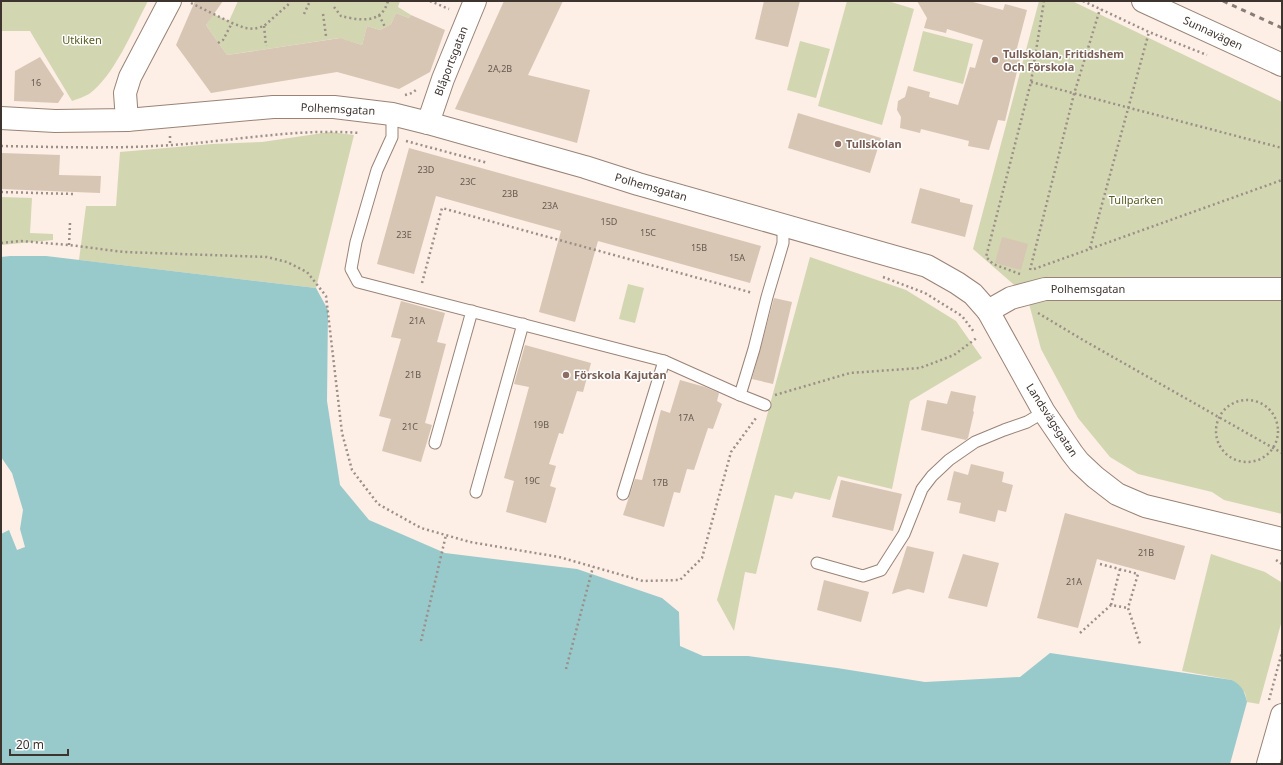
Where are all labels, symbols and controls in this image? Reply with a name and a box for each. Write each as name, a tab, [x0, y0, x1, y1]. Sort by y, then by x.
street label: Sunnavägen	[1181, 12, 1245, 53]
street label: Blåportsgatan	[430, 24, 471, 98]
park label: Utkiken	[62, 32, 102, 47]
place label: Tullskolan, Fritidshem Och Förskola	[1003, 46, 1124, 74]
marker: Tullskolan, Fritidshem Och Förskola	[990, 55, 1000, 65]
house number: 2A,2B	[488, 62, 512, 75]
house number: 16	[31, 76, 41, 89]
street label: Polhemsgatan	[300, 99, 376, 118]
place label: Tullskolan	[846, 136, 902, 151]
marker: Tullskolan	[833, 139, 843, 149]
house number: 23D	[418, 163, 435, 176]
street label: Polhemsgatan	[613, 169, 689, 204]
house number: 23C	[460, 175, 476, 188]
house number: 23B	[502, 187, 518, 200]
park label: Tullparken	[1109, 192, 1163, 207]
house number: 23A	[542, 199, 558, 212]
house number: 15D	[601, 215, 618, 228]
house number: 15C	[640, 226, 656, 239]
house number: 23E	[396, 228, 412, 241]
house number: 15B	[691, 241, 707, 254]
house number: 15A	[729, 251, 745, 264]
street label: Polhemsgatan	[1051, 281, 1125, 296]
house number: 21A	[409, 314, 425, 327]
place label: Förskola Kajutan	[574, 367, 667, 382]
house number: 21B	[405, 368, 421, 381]
marker: Förskola Kajutan	[561, 370, 571, 380]
street label: Landsvägsgatan	[1023, 380, 1082, 459]
house number: 17A	[678, 411, 694, 424]
house number: 19B	[533, 418, 549, 431]
house number: 21C	[402, 420, 418, 433]
house number: 19C	[524, 474, 540, 487]
house number: 17B	[652, 476, 668, 489]
house number: 21B	[1138, 546, 1154, 559]
house number: 21A	[1066, 575, 1082, 588]
scale bar	[10, 731, 68, 757]
text: 20 m	[16, 736, 44, 753]

